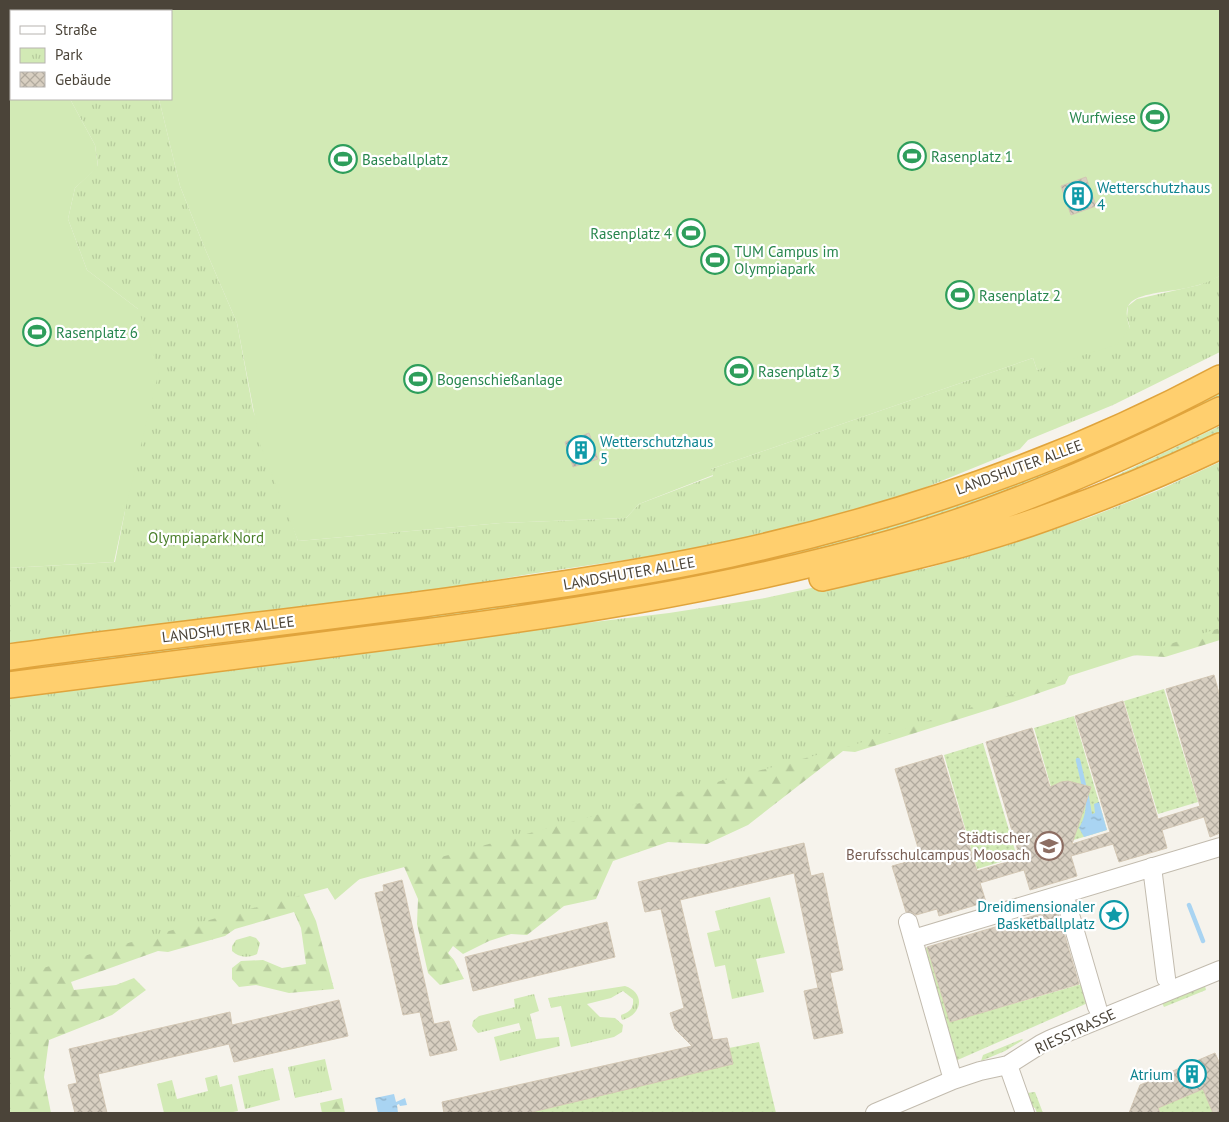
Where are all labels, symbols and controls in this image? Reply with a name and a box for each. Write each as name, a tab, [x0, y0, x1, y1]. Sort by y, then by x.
legend	[10, 10, 172, 100]
text: Straße	[55, 20, 97, 39]
text: Park	[55, 45, 83, 64]
text: Gebäude	[55, 70, 111, 89]
sports icon: Wurfwiese	[1140, 102, 1170, 132]
place label: Wurfwiese	[1070, 108, 1136, 127]
sports icon: Rasenplatz 1	[897, 141, 927, 171]
sports icon: Baseballplatz	[328, 144, 358, 174]
place label: Rasenplatz 1	[931, 147, 1013, 166]
place label: Baseballplatz	[362, 150, 448, 169]
place label: Wetterschutzhaus 4	[1097, 178, 1210, 214]
building icon: Wetterschutzhaus 4	[1063, 181, 1093, 211]
sports icon: Rasenplatz 4	[676, 218, 706, 248]
place label: Rasenplatz 4	[590, 224, 672, 243]
place label: TUM Campus im Olympiapark	[734, 242, 839, 278]
sports icon: TUM Campus im Olympiapark	[700, 245, 730, 275]
sports icon: Rasenplatz 2	[945, 280, 975, 310]
place label: Rasenplatz 2	[979, 286, 1061, 305]
sports icon: Rasenplatz 6	[22, 317, 52, 347]
place label: Rasenplatz 6	[56, 323, 138, 342]
sports icon: Rasenplatz 3	[724, 356, 754, 386]
place label: Rasenplatz 3	[758, 362, 840, 381]
sports icon: Bogenschießanlage	[403, 364, 433, 394]
place label: Bogenschießanlage	[437, 370, 563, 389]
place label: Wetterschutzhaus 5	[600, 432, 713, 468]
building icon: Wetterschutzhaus 5	[566, 435, 596, 465]
street label: LANDSHUTER ALLEE	[953, 435, 1085, 499]
park label: Olympiapark Nord	[148, 528, 264, 547]
street label: LANDSHUTER ALLEE	[562, 552, 696, 594]
street label: LANDSHUTER ALLEE	[161, 611, 295, 647]
place label: Städtischer Berufsschulcampus Moosach	[846, 828, 1030, 864]
school or university icon: Städtischer Berufsschulcampus Moosach	[1034, 831, 1064, 861]
place label: Dreidimensionaler Basketballplatz	[977, 897, 1095, 933]
place icon: Dreidimensionaler Basketballplatz	[1099, 900, 1129, 930]
street label: RIESSTRASSE	[1032, 1004, 1118, 1058]
building icon: Atrium	[1177, 1059, 1207, 1089]
place label: Atrium	[1130, 1065, 1173, 1084]

